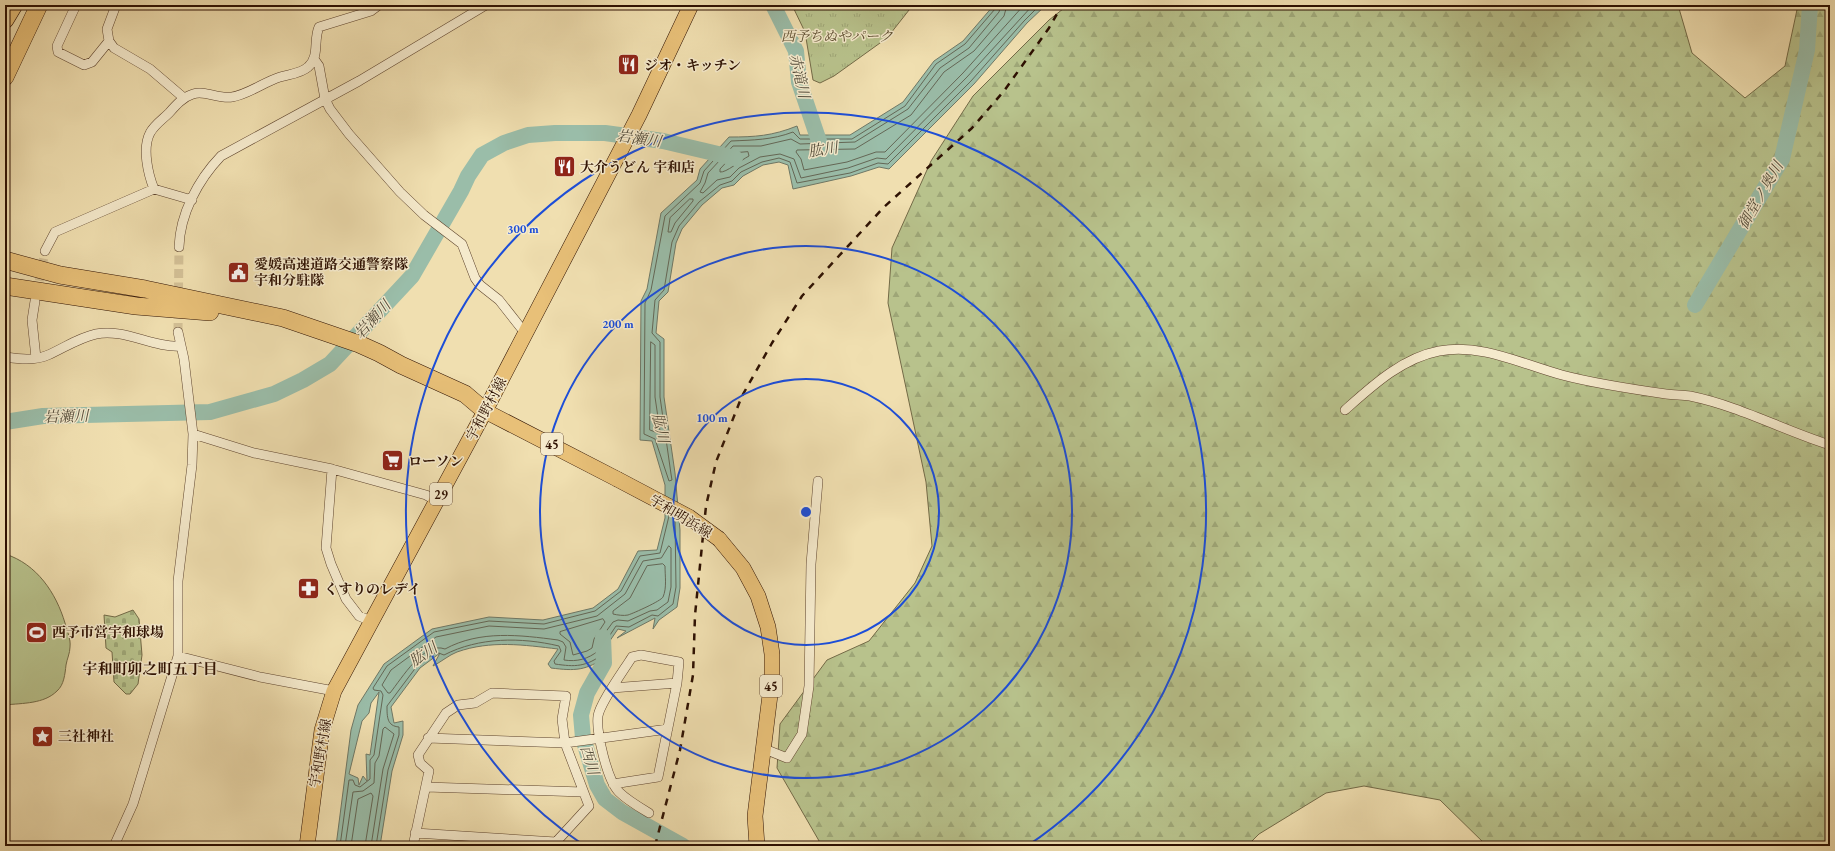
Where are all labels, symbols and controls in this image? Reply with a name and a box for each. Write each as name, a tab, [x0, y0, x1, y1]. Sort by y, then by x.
park label: 西予ちぬやパーク	[781, 27, 893, 45]
restaurant icon: ジオ・キッチン	[616, 52, 642, 78]
water label: 赤滝川	[786, 52, 815, 102]
place label: ジオ・キッチン	[644, 56, 741, 74]
water label: 岩瀬川	[615, 125, 665, 151]
water label: 肱川	[807, 137, 841, 161]
restaurant icon: 大介うどん 宇和店	[551, 154, 577, 180]
water label: 御堂ノ奥川	[1733, 156, 1788, 232]
place label: 大介うどん 宇和店	[580, 158, 695, 176]
text: 300 m	[507, 221, 539, 237]
place label: 愛媛高速道路交通警察隊 宇和分駐隊	[254, 255, 409, 289]
public building icon: 愛媛高速道路交通警察隊 宇和分駐隊	[226, 259, 252, 285]
water label: 岩瀬川	[350, 295, 396, 342]
text: 200 m	[602, 316, 634, 332]
street label: 宇和野村線	[462, 374, 510, 444]
water label: 岩瀬川	[43, 406, 91, 426]
text: 100 m	[696, 410, 728, 426]
water label: 肱川	[648, 411, 674, 447]
road number: 45	[541, 433, 563, 455]
supermarket icon: ローソン	[380, 448, 406, 474]
place label: ローソン	[408, 452, 463, 470]
road number: 29	[430, 483, 452, 505]
street label: 宇和明浜線	[646, 490, 716, 542]
centre of rings	[799, 505, 813, 519]
pharmacy icon: くすりのレデイ	[295, 576, 321, 602]
place label: くすりのレデイ	[324, 580, 421, 598]
sports icon: 西予市営宇和球場	[23, 619, 49, 645]
place label: 西予市営宇和球場	[52, 623, 164, 641]
water label: 肱川	[405, 637, 442, 670]
district label: 宇和町卯之町五丁目	[82, 659, 218, 678]
road number: 45	[760, 675, 782, 697]
street label: 宇和野村線	[305, 717, 335, 789]
place icon: 三社神社	[30, 723, 56, 749]
place label: 三社神社	[58, 727, 114, 745]
water label: 西川	[577, 743, 604, 779]

